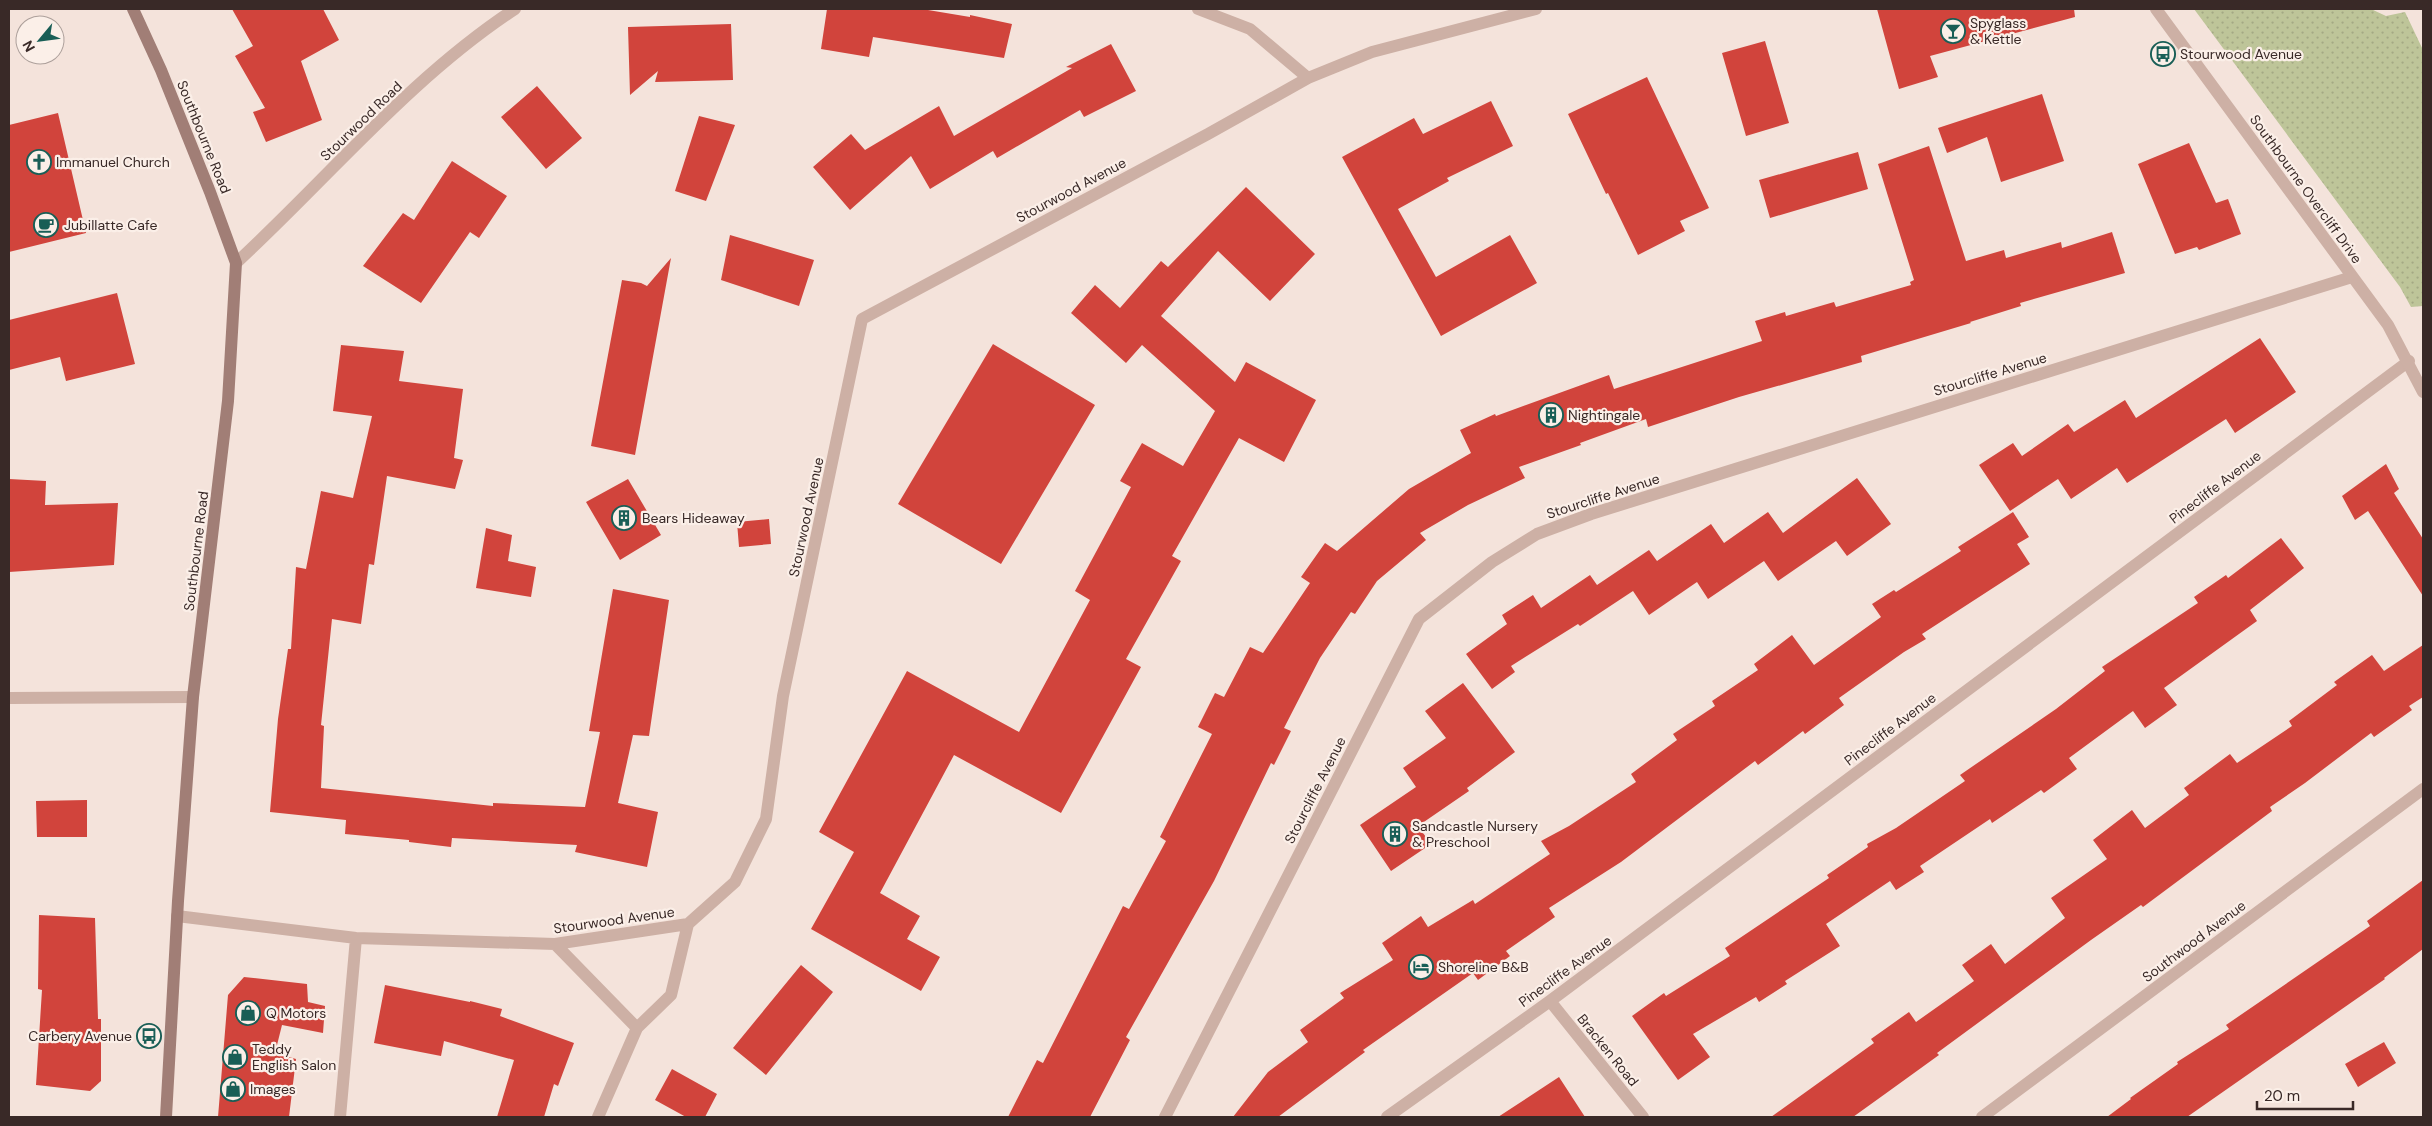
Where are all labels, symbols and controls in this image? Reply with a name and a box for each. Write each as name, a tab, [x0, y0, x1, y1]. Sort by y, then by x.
place label: Spyglass & Kettle	[1970, 14, 2026, 48]
north arrow	[15, 15, 65, 65]
bar icon: Spyglass & Kettle	[1940, 18, 1966, 44]
text: N	[18, 37, 39, 55]
bus stop icon: Stourwood Avenue	[2150, 41, 2176, 67]
place label: Stourwood Avenue	[2180, 45, 2302, 63]
street label: Stourwood Road	[316, 77, 406, 165]
street label: Southbourne Road	[173, 78, 235, 196]
street label: Southbourne Overcliff Drive	[2246, 111, 2366, 267]
church icon: Immanuel Church	[26, 149, 52, 175]
place label: Immanuel Church	[56, 153, 170, 171]
street label: Stourwood Avenue	[1013, 153, 1129, 227]
cafe icon: Jubillatte Cafe	[33, 212, 59, 238]
place label: Jubillatte Cafe	[64, 216, 157, 234]
street label: Stourcliffe Avenue	[1931, 348, 2049, 400]
building icon: Nightingale	[1538, 402, 1564, 428]
place label: Nightingale	[1568, 406, 1640, 424]
street label: Pinecliffe Avenue	[2165, 447, 2265, 527]
street label: Stourwood Avenue	[785, 455, 827, 579]
street label: Stourcliffe Avenue	[1544, 469, 1662, 523]
street label: Southbourne Road	[180, 490, 212, 612]
building icon: Bears Hideaway	[611, 505, 637, 531]
place label: Bears Hideaway	[642, 509, 745, 527]
street label: Pinecliffe Avenue	[1840, 689, 1940, 769]
street label: Stourcliffe Avenue	[1280, 733, 1350, 846]
place label: Sandcastle Nursery & Preschool	[1412, 817, 1538, 851]
building icon: Sandcastle Nursery & Preschool	[1382, 821, 1408, 847]
street label: Southwood Avenue	[2139, 896, 2249, 986]
street label: Stourwood Avenue	[552, 903, 676, 937]
street label: Pinecliffe Avenue	[1515, 931, 1615, 1011]
hotel icon: Shoreline B&B	[1408, 954, 1434, 980]
place label: Shoreline B&B	[1438, 958, 1529, 976]
shop icon: Q Motors	[235, 1000, 261, 1026]
place label: Q Motors	[266, 1004, 326, 1022]
street label: Bracken Road	[1573, 1010, 1643, 1090]
bus stop icon: Carbery Avenue	[136, 1023, 162, 1049]
place label: Carbery Avenue	[28, 1027, 132, 1045]
place label: Teddy English Salon	[252, 1040, 336, 1074]
shop icon: Teddy English Salon	[222, 1044, 248, 1070]
shop icon: Images	[220, 1076, 246, 1102]
scale bar	[2257, 1078, 2353, 1110]
place label: Images	[250, 1080, 296, 1098]
text: 20 m	[2264, 1086, 2300, 1106]

